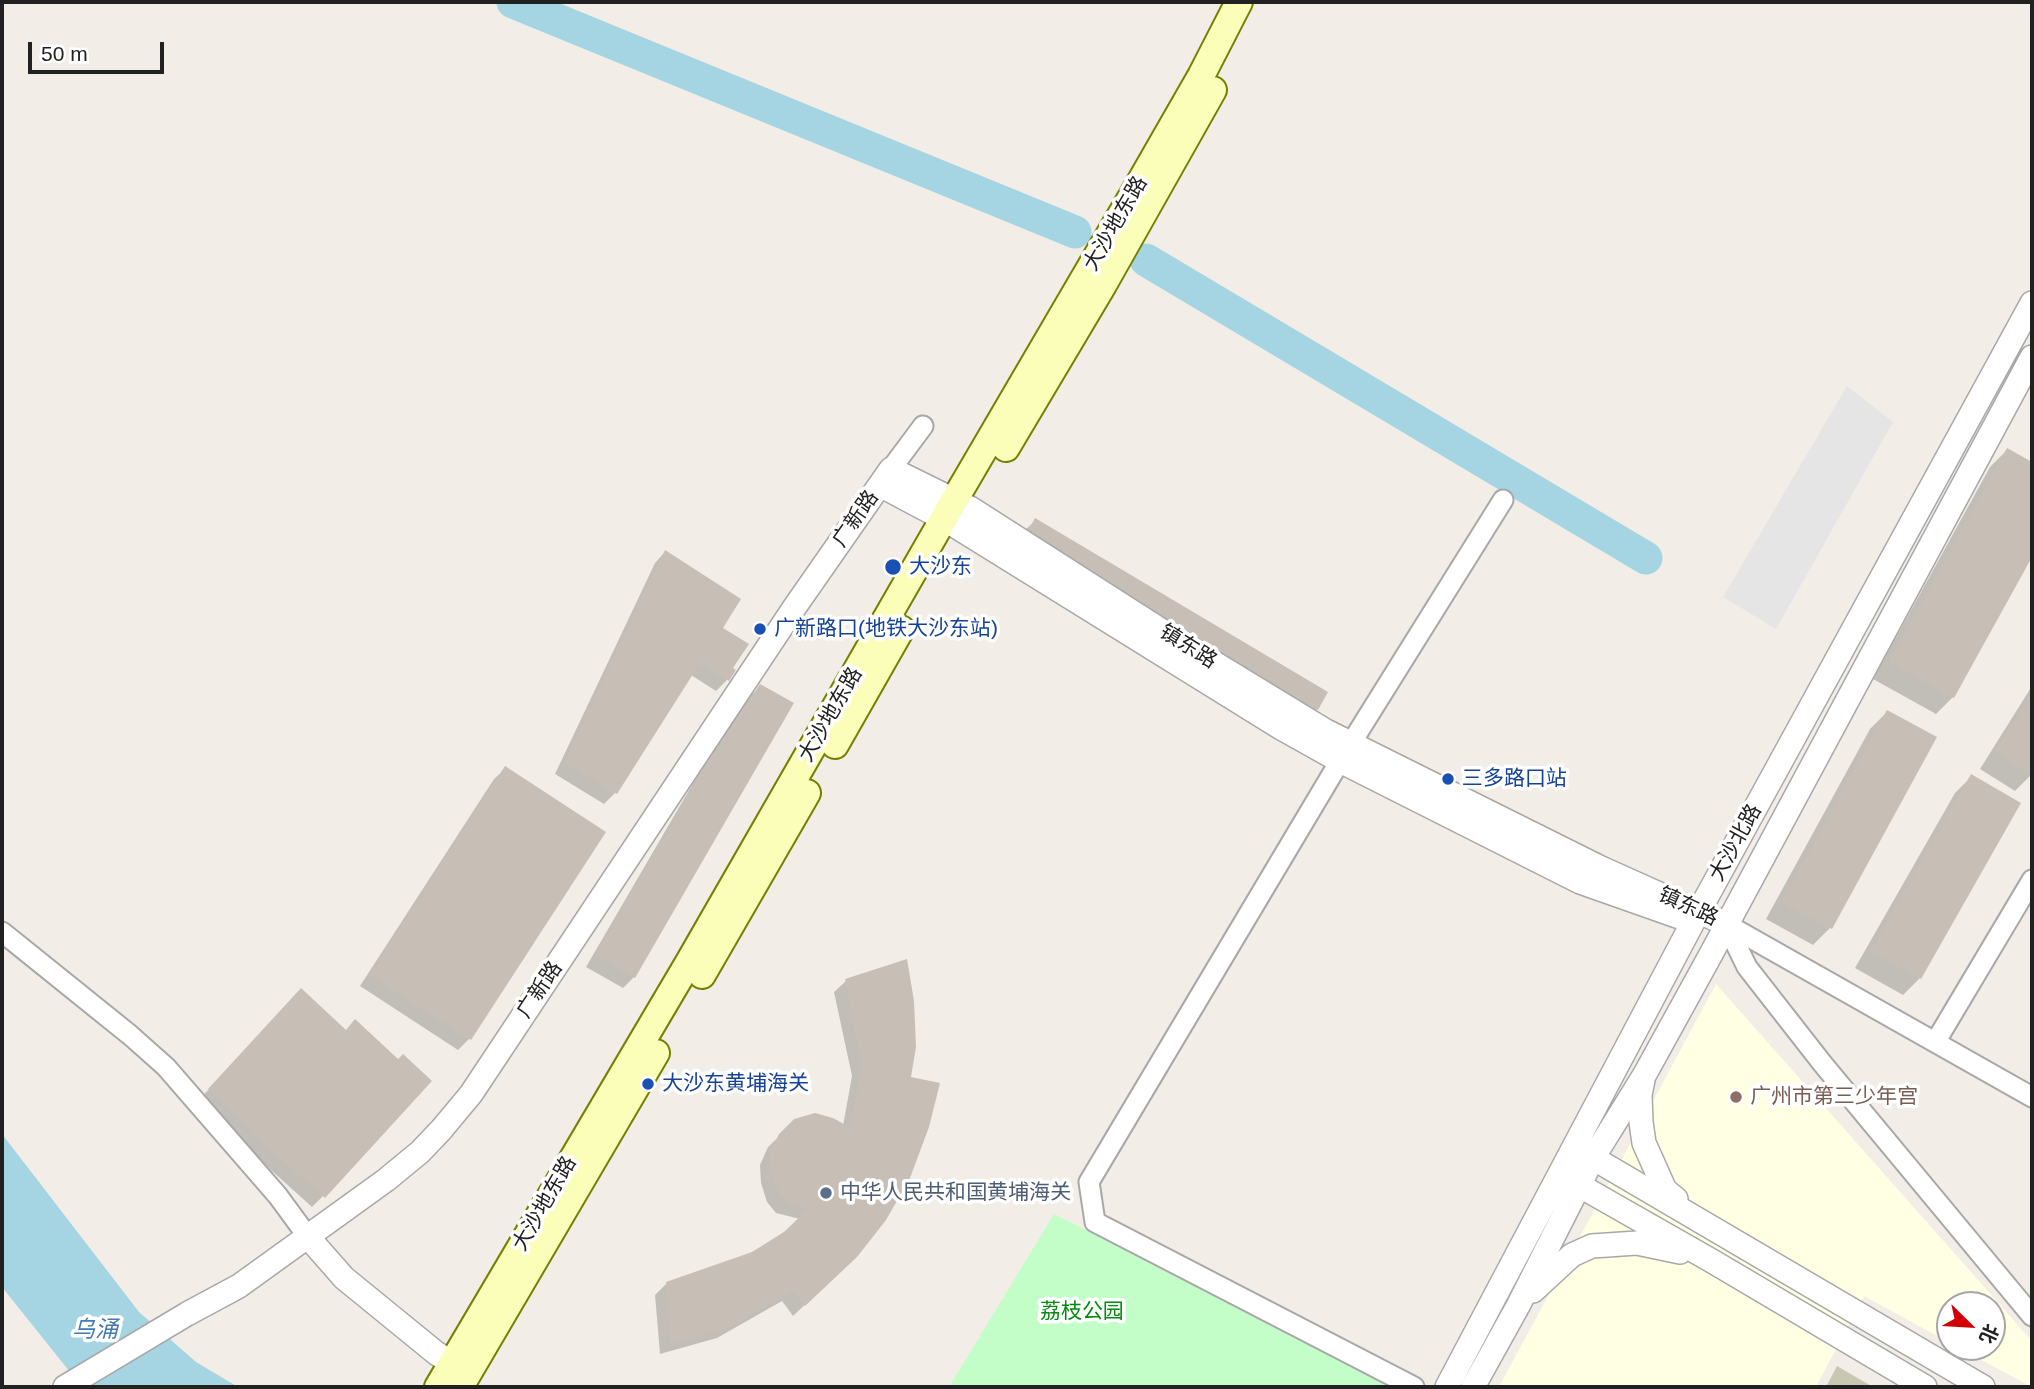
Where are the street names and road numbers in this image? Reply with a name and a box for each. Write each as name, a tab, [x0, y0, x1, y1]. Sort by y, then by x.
street label: 大沙地东路	[1079, 172, 1153, 276]
street label: 广新路	[828, 486, 884, 552]
street label: 镇东路	[1155, 620, 1221, 674]
street label: 大沙地东路	[794, 663, 868, 767]
street label: 大沙北路	[1705, 800, 1767, 886]
street label: 镇东路	[1654, 882, 1722, 932]
street label: 广新路	[512, 957, 568, 1023]
street label: 大沙地东路	[508, 1152, 582, 1256]

